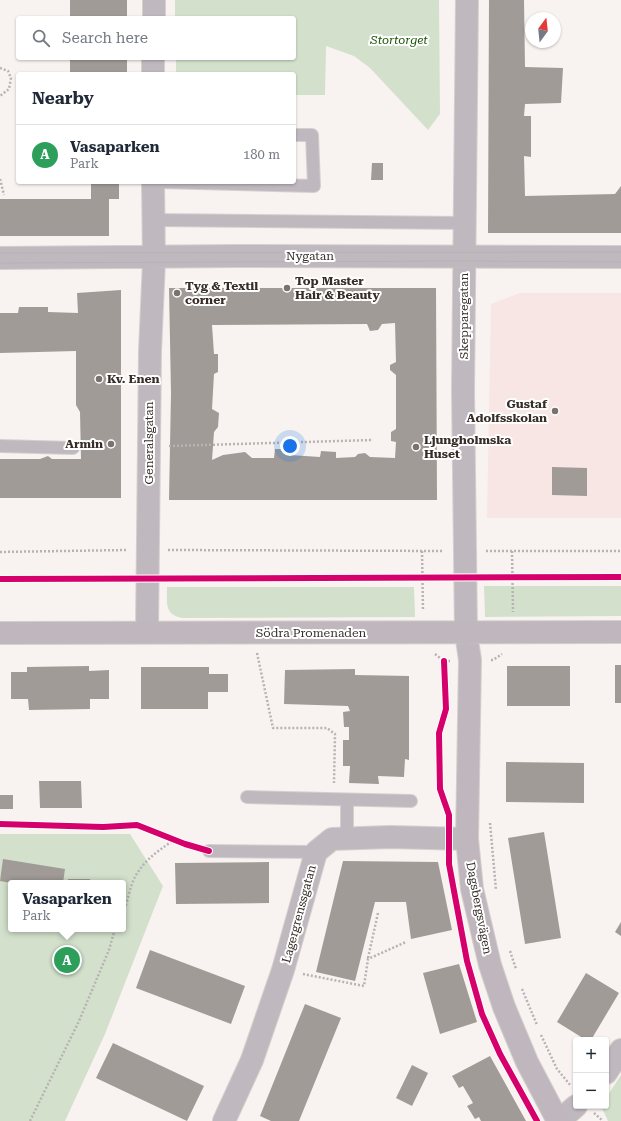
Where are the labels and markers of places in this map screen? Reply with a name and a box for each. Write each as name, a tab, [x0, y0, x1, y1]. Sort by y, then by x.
place label: Top Master Hair & Beauty	[295, 274, 380, 302]
place label: Tyg & Textil corner	[185, 279, 258, 307]
marker: Top Master Hair & Beauty	[282, 283, 292, 293]
marker: Tyg & Textil corner	[172, 288, 182, 298]
place label: Kv. Enen	[107, 372, 160, 386]
marker: Kv. Enen	[94, 374, 104, 384]
place label: Gustaf Adolfsskolan	[467, 397, 548, 425]
marker: Gustaf Adolfsskolan	[550, 406, 560, 416]
place label: Ljungholmska Huset	[424, 433, 511, 461]
place label: Armin	[65, 437, 103, 451]
marker: Armin	[106, 439, 116, 449]
marker: Ljungholmska Huset	[411, 442, 421, 452]
pin: A	[54, 945, 80, 975]

